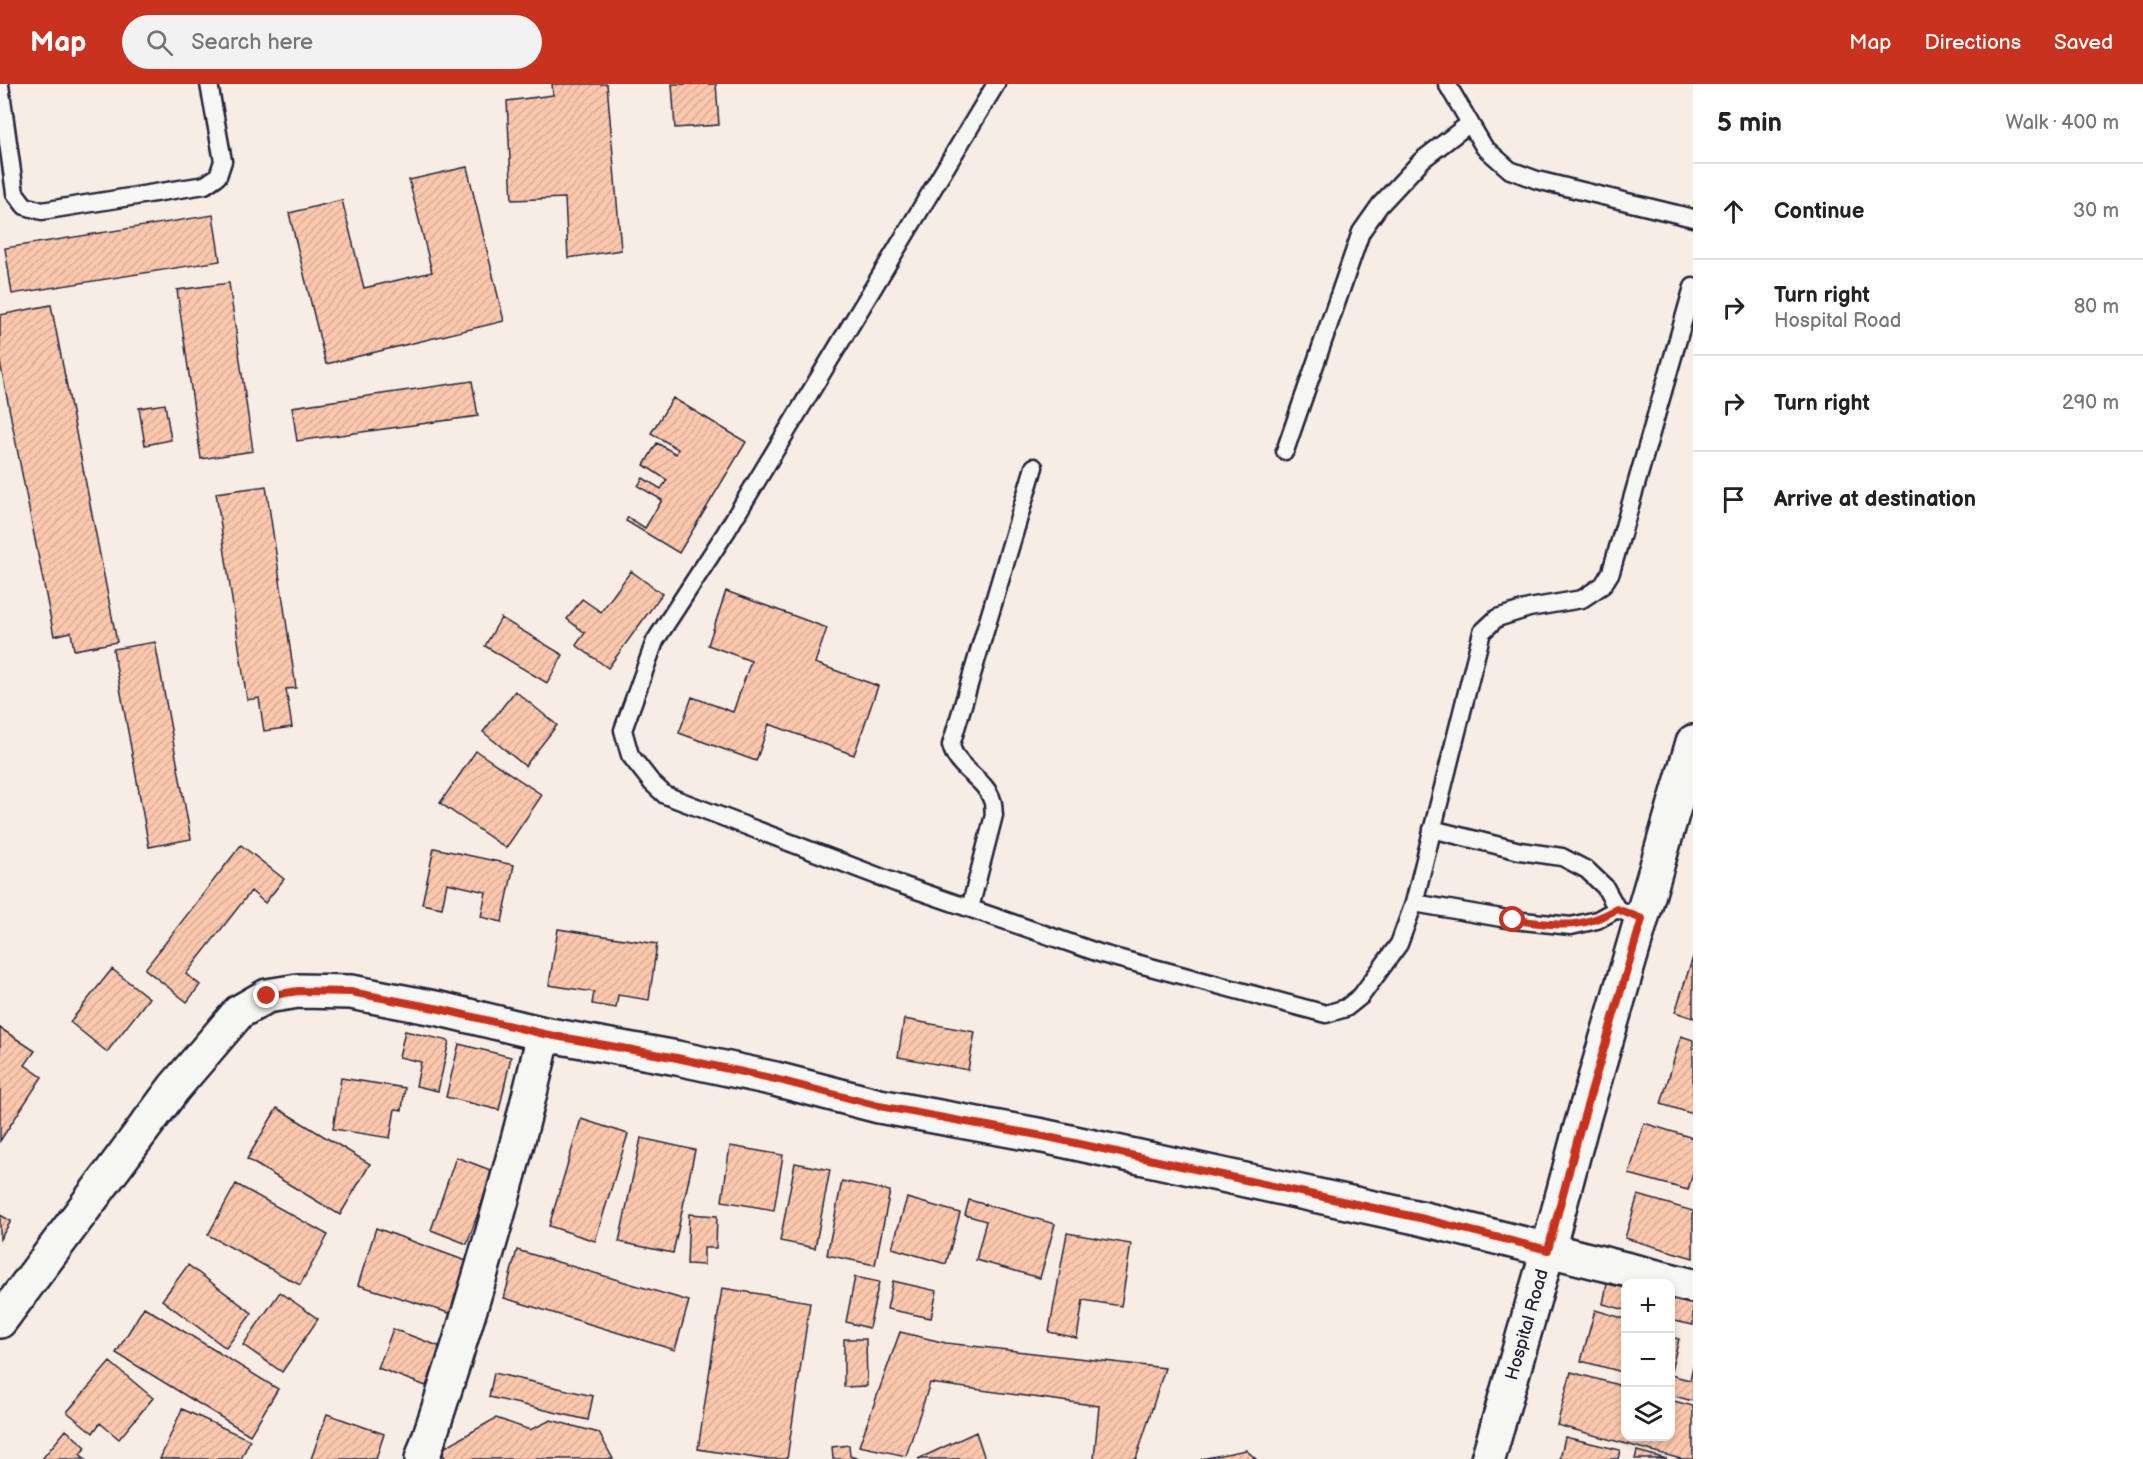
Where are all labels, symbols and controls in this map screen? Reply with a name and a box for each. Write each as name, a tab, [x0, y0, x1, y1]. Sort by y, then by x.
search box	[122, 15, 542, 69]
text: Map	[30, 26, 86, 59]
icon: search	[143, 26, 176, 59]
text: Search here	[191, 29, 313, 56]
text: Map	[1849, 30, 1892, 55]
text: Directions	[1925, 30, 2021, 55]
text: Saved	[2054, 30, 2113, 55]
text: 5 min	[1717, 108, 1782, 139]
text: Walk · 400 m	[2006, 111, 2119, 135]
icon: ahead	[1717, 195, 1750, 228]
text: Continue	[1774, 198, 1864, 225]
text: 30 m	[2073, 199, 2119, 223]
text: Turn right	[1774, 282, 1870, 309]
icon: right	[1717, 291, 1750, 324]
text: 80 m	[2074, 295, 2119, 319]
text: Hospital Road	[1774, 309, 1901, 333]
icon: right	[1717, 387, 1750, 420]
text: Turn right	[1774, 390, 1870, 417]
text: 290 m	[2062, 391, 2119, 415]
icon: arrive	[1717, 483, 1750, 516]
text: Arrive at destination	[1774, 486, 1976, 513]
route start	[1499, 906, 1525, 932]
route end	[253, 982, 279, 1008]
street label: Hospital Road	[1501, 1267, 1553, 1383]
map controls	[1621, 1279, 1675, 1441]
button: +	[1621, 1279, 1675, 1333]
button: −	[1621, 1333, 1675, 1387]
button: layers	[1621, 1387, 1675, 1441]

